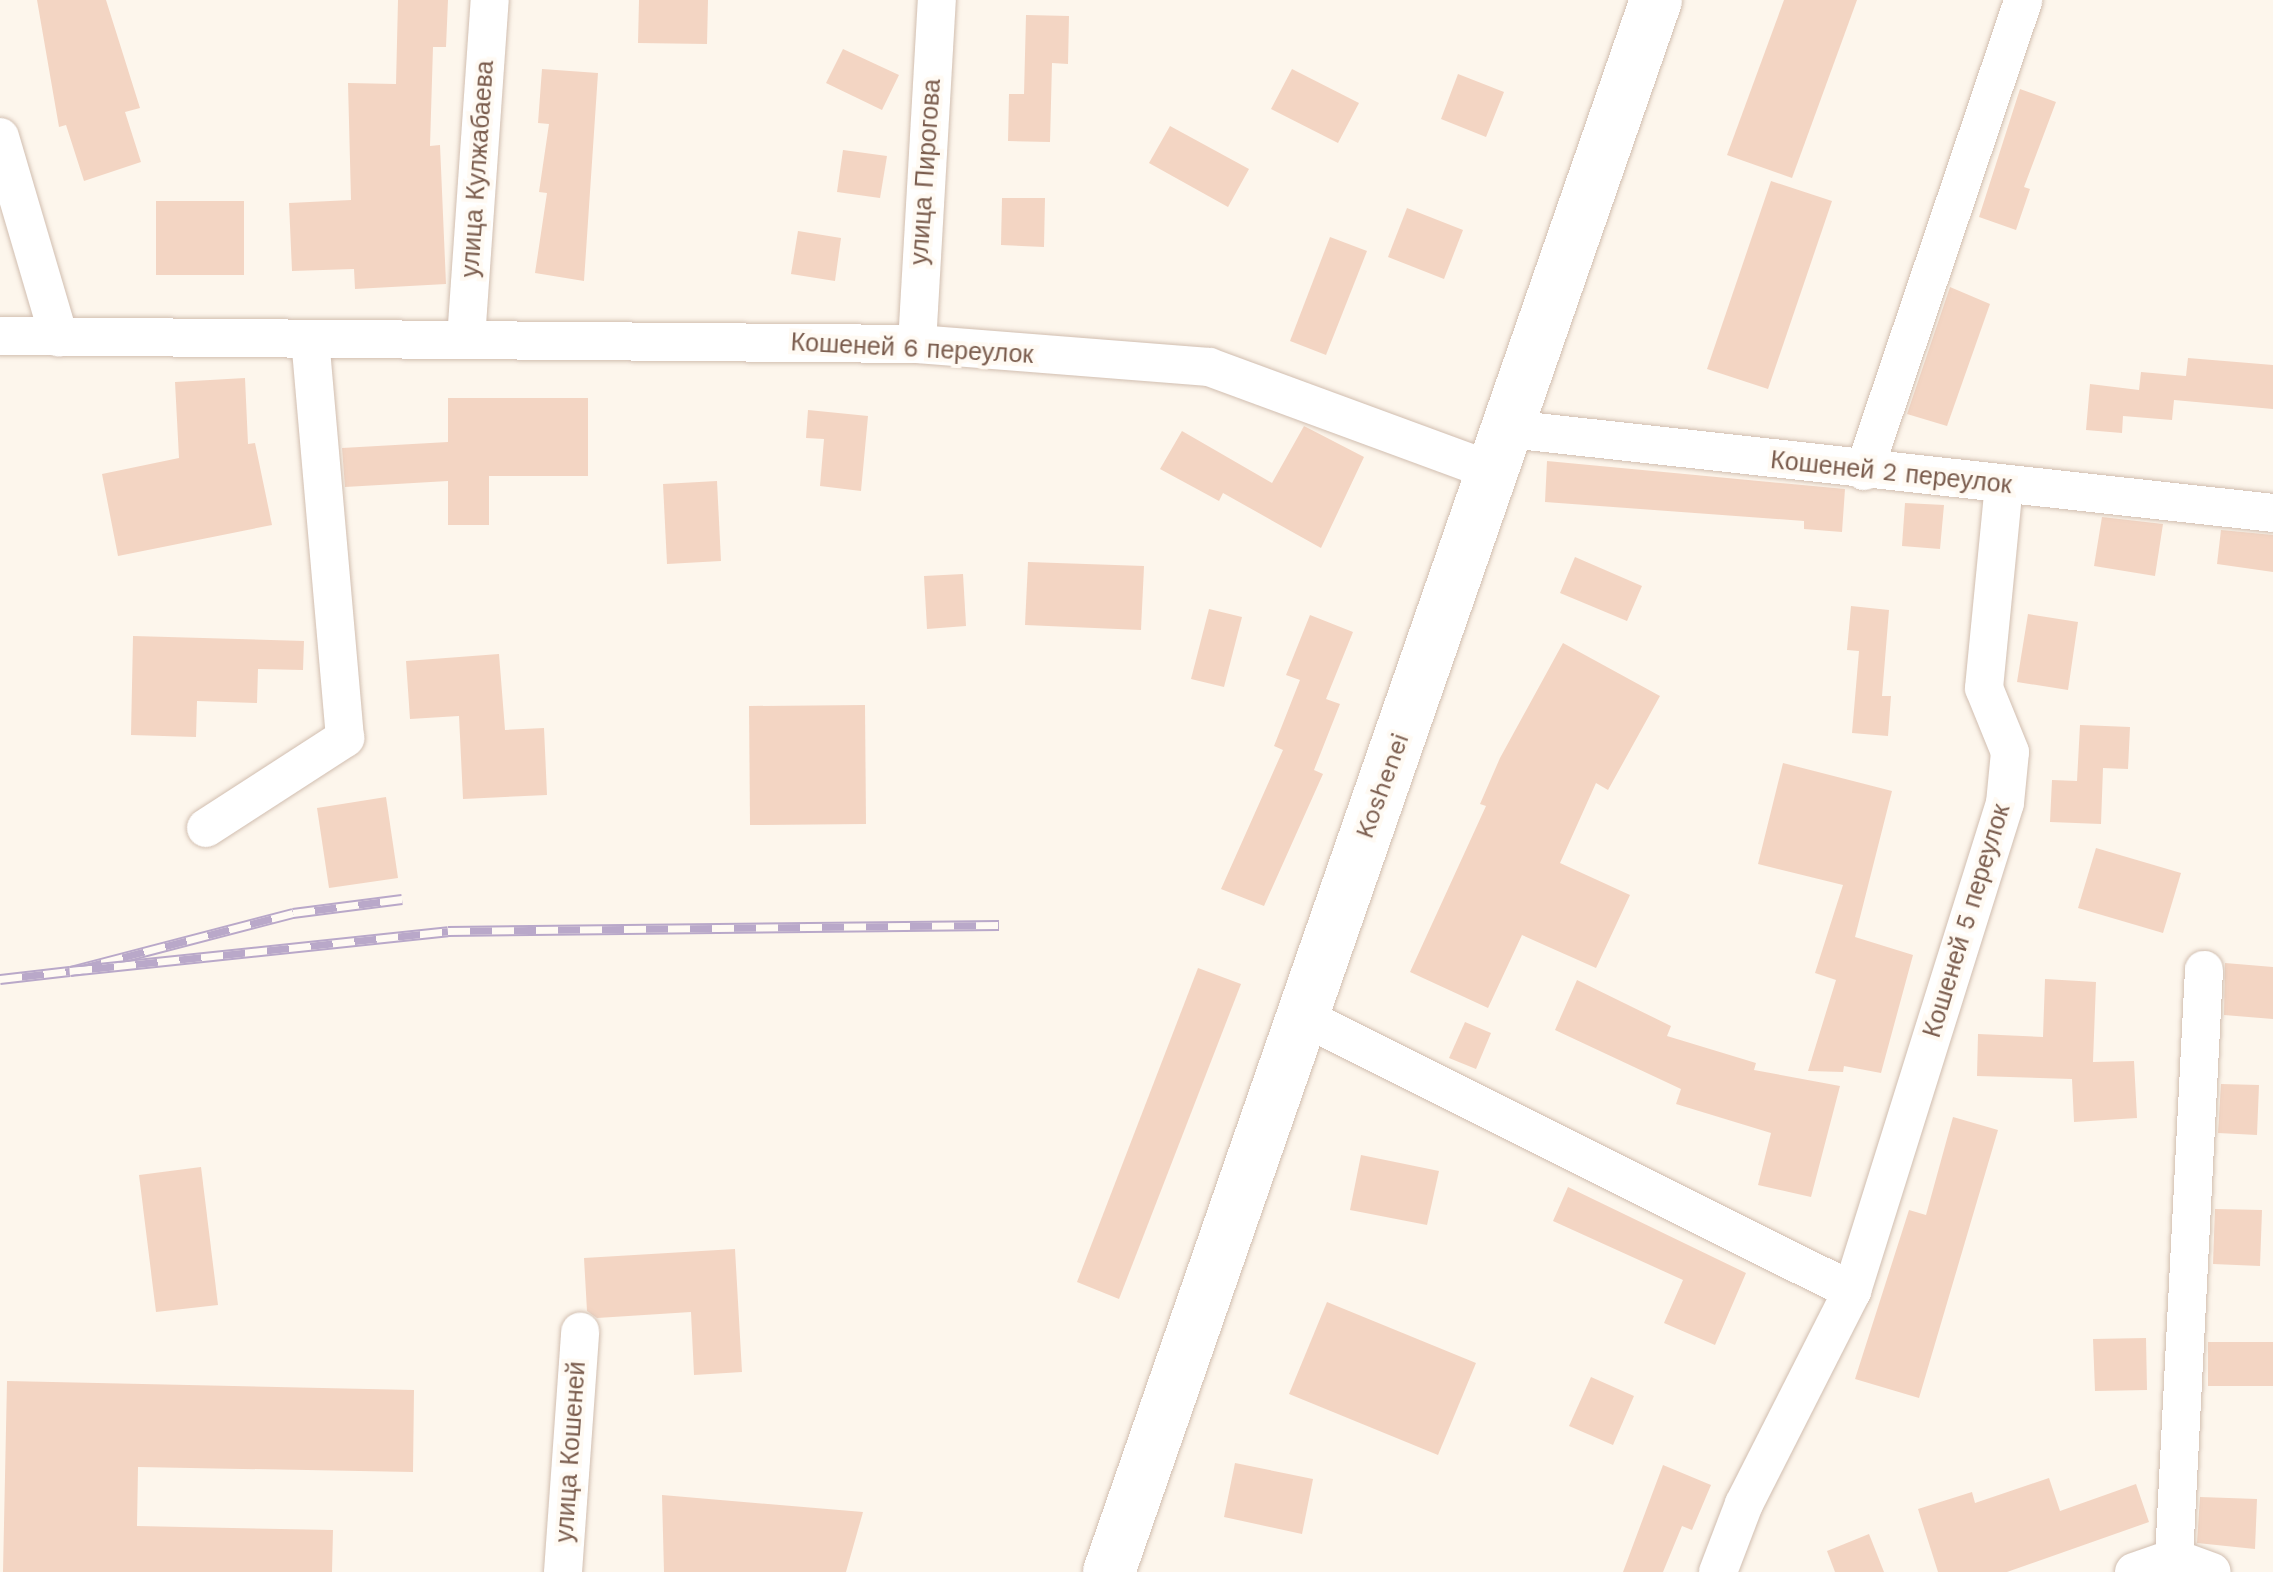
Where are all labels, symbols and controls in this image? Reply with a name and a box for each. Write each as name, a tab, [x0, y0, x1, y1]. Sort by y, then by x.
street label: улица Кулжабаева	[455, 60, 501, 278]
street label: улица Пирогова	[905, 78, 947, 266]
street label: Кошеней 6 переулок	[790, 328, 1034, 370]
street label: Кошеней 2 переулок	[1769, 445, 2013, 501]
street label: Koshenei	[1350, 729, 1416, 843]
street label: Кошеней 5 переулок	[1917, 801, 2017, 1041]
street label: улица Кошеней	[550, 1360, 592, 1544]

